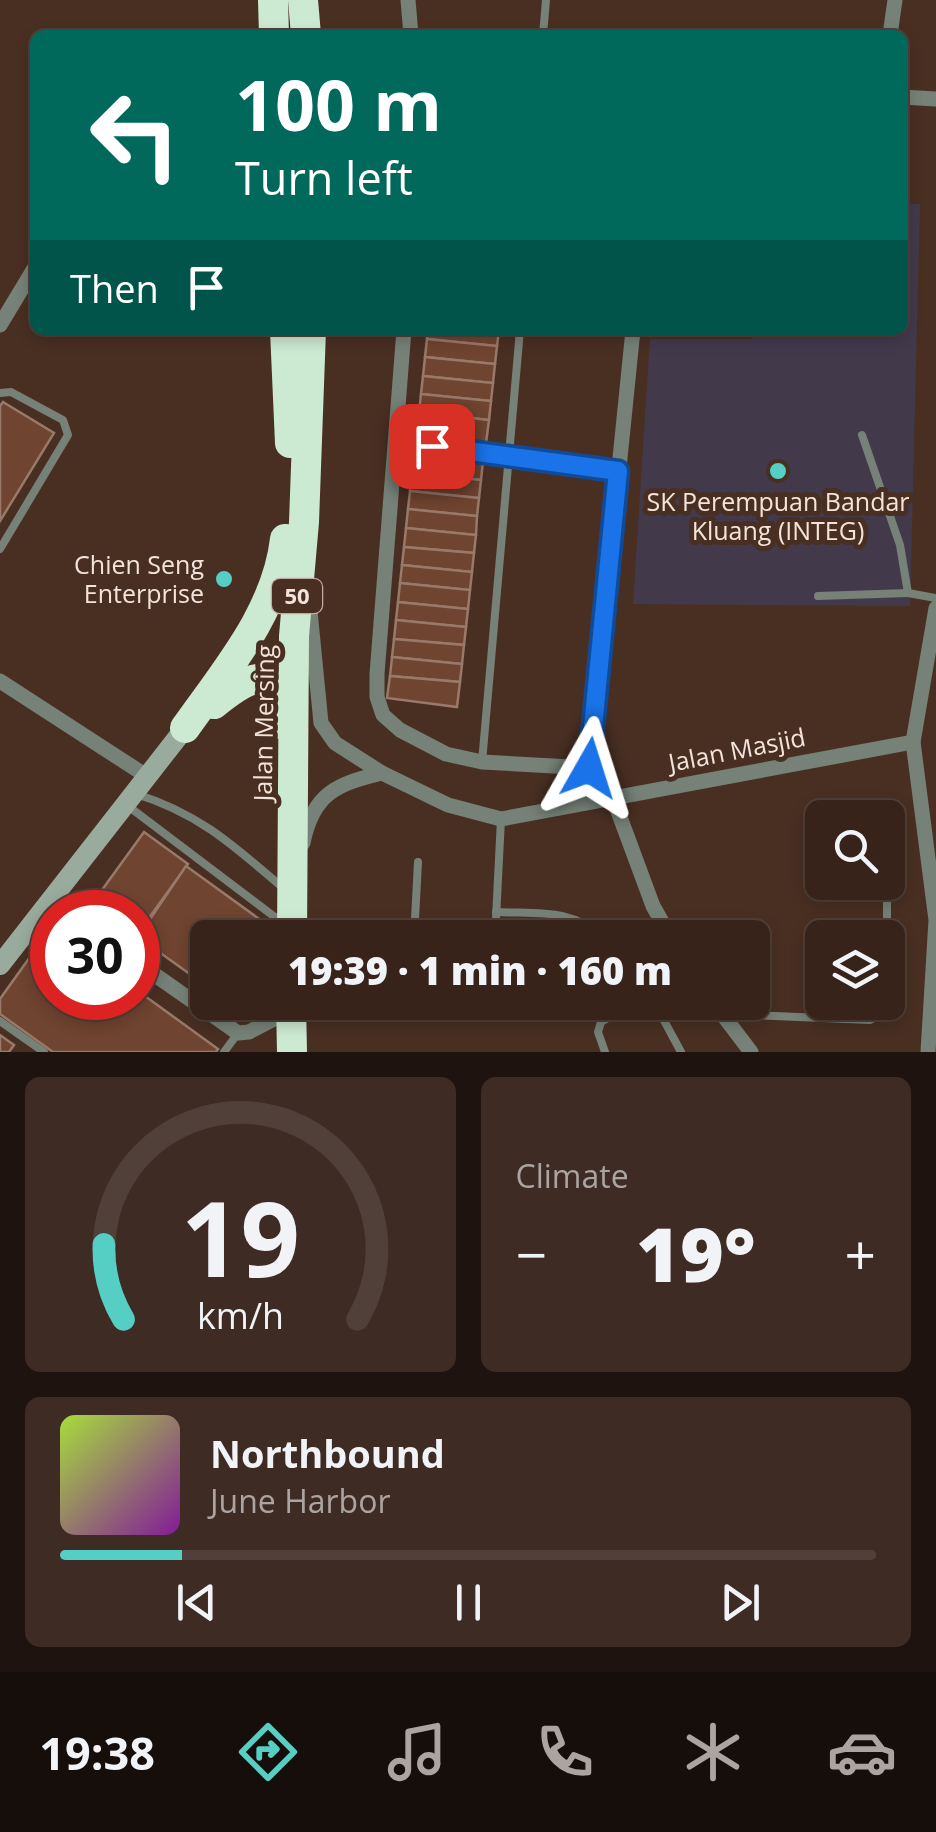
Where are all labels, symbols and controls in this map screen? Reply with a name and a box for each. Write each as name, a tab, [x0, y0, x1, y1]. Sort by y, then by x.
text: 100 m	[235, 56, 442, 152]
icon: left	[70, 70, 200, 200]
text: Turn left	[235, 147, 413, 208]
icon: arrive	[179, 260, 234, 315]
text: Then	[70, 262, 159, 314]
pin	[390, 404, 475, 489]
icon: arrive	[405, 419, 460, 474]
marker: SK Perempuan Bandar Kluang (INTEG)	[767, 460, 789, 482]
place label: SK Perempuan Bandar Kluang (INTEG)	[646, 484, 910, 547]
place label: Chien Seng Enterprise	[74, 547, 204, 610]
marker: Chien Seng Enterprise	[213, 568, 235, 590]
road number: 50	[272, 579, 322, 613]
street label: Jalan Mersing	[245, 644, 281, 804]
position arrow	[537, 716, 641, 820]
street label: Jalan Masjid	[663, 719, 808, 779]
map controls	[805, 800, 905, 1020]
button: search	[805, 800, 905, 900]
speed limit sign: 30	[30, 890, 160, 1020]
button: layers	[805, 920, 905, 1020]
text: 19:39 · 1 min · 160 m	[288, 944, 672, 996]
text: Climate	[516, 1154, 629, 1197]
text: 19	[181, 1166, 300, 1307]
text: 19°	[636, 1202, 756, 1304]
text: −	[516, 1216, 547, 1291]
text: +	[845, 1216, 876, 1291]
text: km/h	[197, 1291, 284, 1339]
text: Northbound	[210, 1427, 445, 1479]
text: June Harbor	[210, 1479, 390, 1522]
icon: previous	[169, 1575, 224, 1630]
icon: pause	[441, 1575, 496, 1630]
icon: next	[713, 1575, 768, 1630]
icon: directions	[233, 1717, 303, 1787]
icon: music	[382, 1717, 452, 1787]
icon: phone	[530, 1717, 600, 1787]
icon: climate	[678, 1717, 748, 1787]
icon: car	[827, 1717, 897, 1787]
text: 19:38	[39, 1722, 155, 1783]

